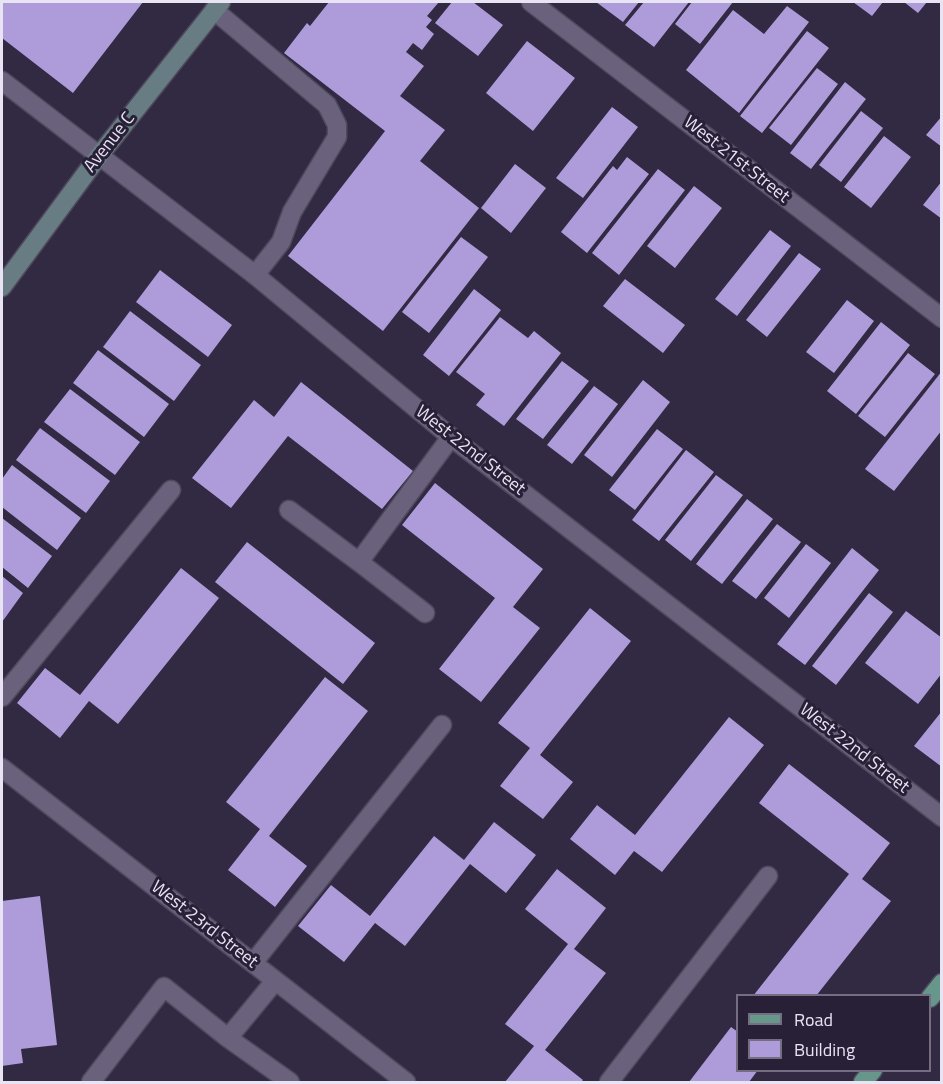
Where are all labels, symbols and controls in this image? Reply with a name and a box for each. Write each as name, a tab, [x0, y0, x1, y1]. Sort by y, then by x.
street label: Avenue C	[80, 109, 140, 177]
street label: West 21st Street	[679, 112, 793, 208]
street label: West 22nd Street	[411, 402, 529, 500]
street label: West 22nd Street	[795, 700, 913, 798]
street label: West 23rd Street	[146, 877, 262, 973]
legend	[736, 994, 931, 1072]
text: Road	[794, 1006, 833, 1033]
text: Building	[794, 1036, 855, 1063]

